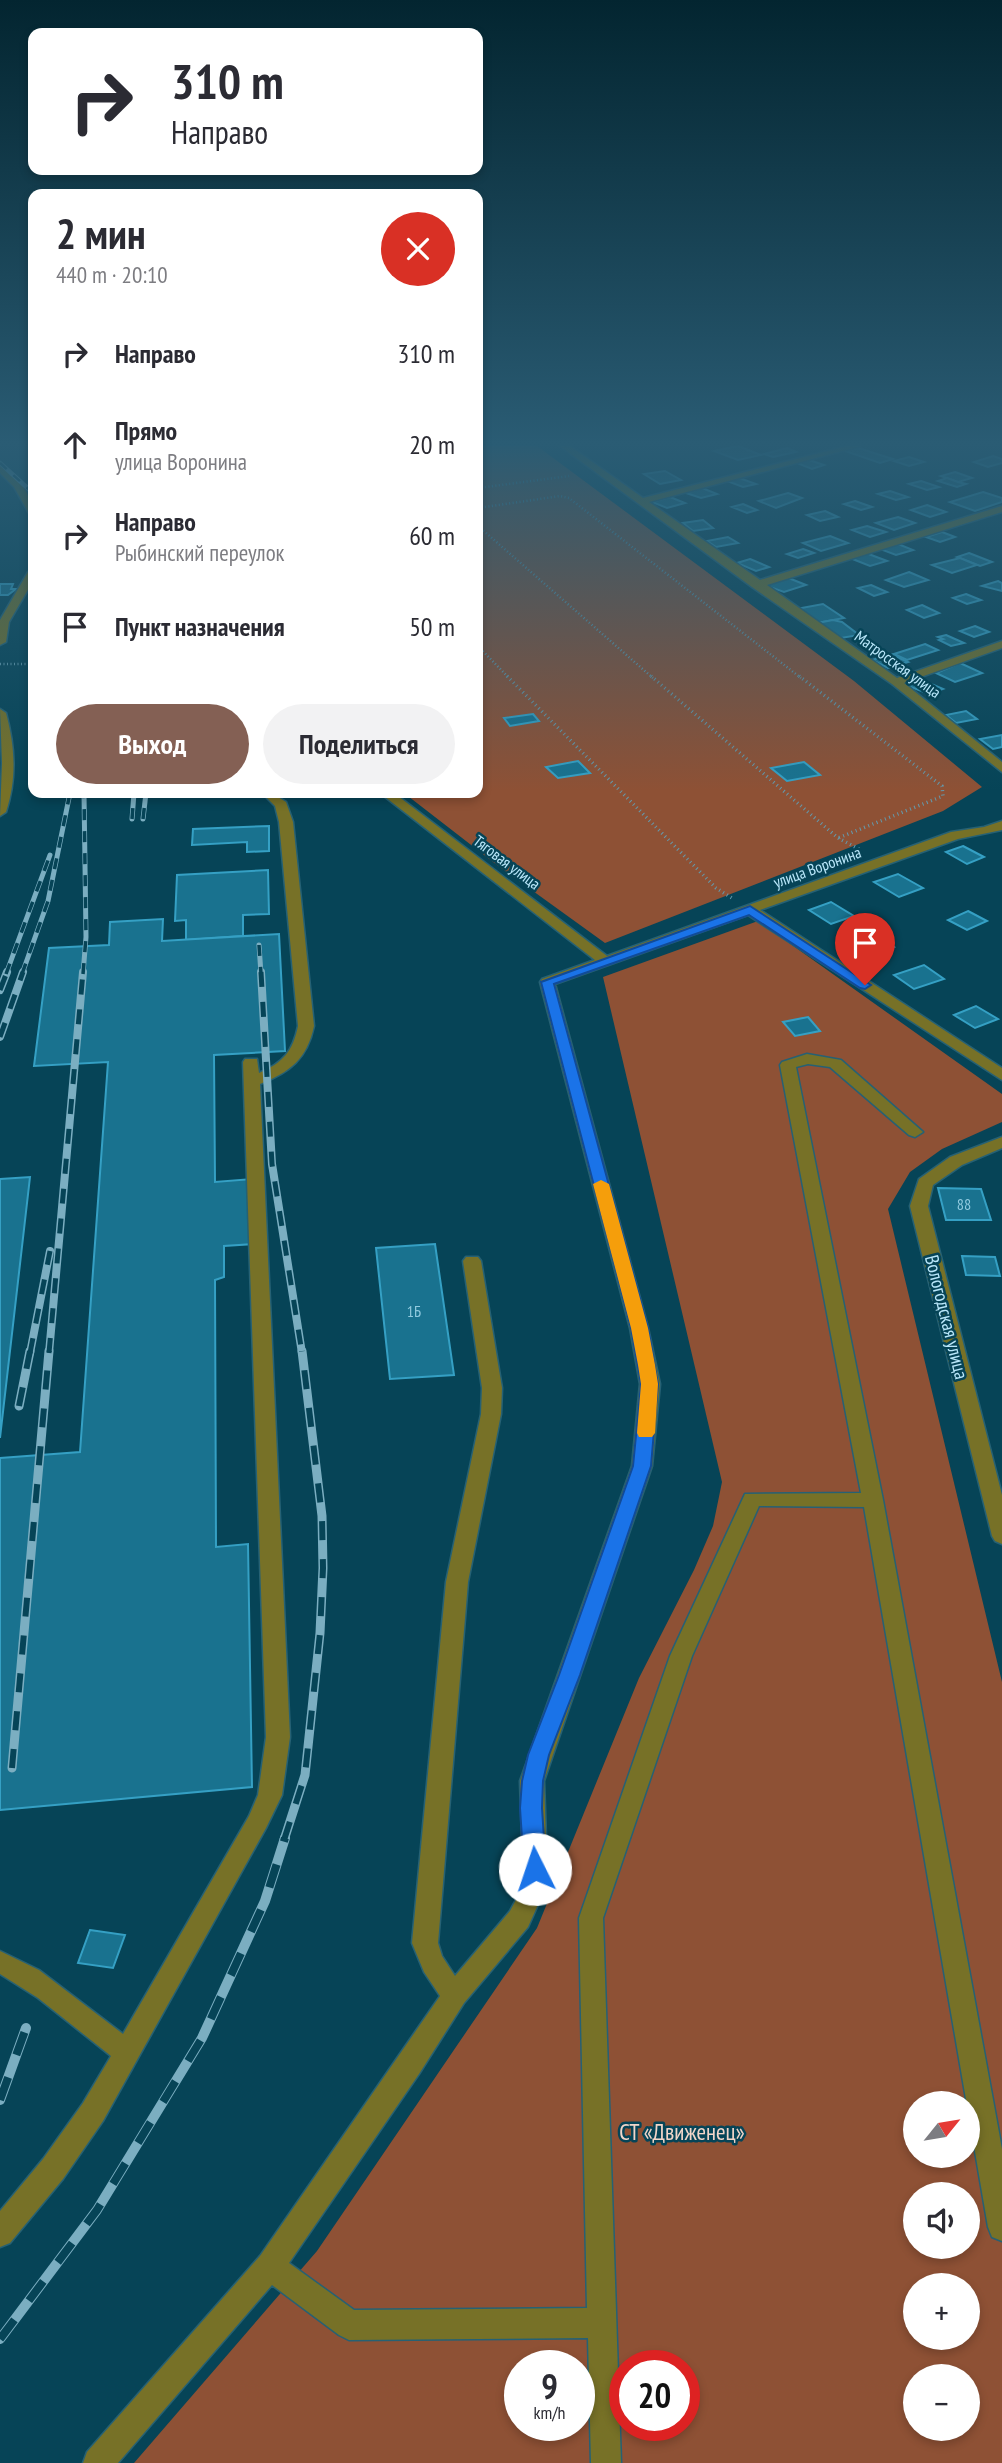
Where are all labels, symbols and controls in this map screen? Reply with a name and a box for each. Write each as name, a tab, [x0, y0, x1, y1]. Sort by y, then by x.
text: 310 m	[171, 49, 284, 113]
icon: right	[56, 56, 147, 147]
text: Направо	[171, 111, 268, 153]
text: 2 мин	[56, 206, 146, 261]
button: close	[381, 212, 455, 286]
text: 440 m · 20:10	[56, 260, 168, 289]
icon: right	[56, 335, 94, 373]
text: Направо	[115, 337, 196, 370]
text: 310 m	[397, 337, 455, 370]
text: Прямо	[115, 414, 177, 447]
icon: ahead	[56, 426, 94, 464]
text: 20 m	[409, 428, 455, 461]
text: улица Воронина	[115, 447, 247, 476]
text: Направо	[115, 505, 196, 538]
icon: right	[56, 517, 94, 555]
text: 60 m	[409, 519, 455, 552]
text: Рыбинский переулок	[115, 538, 284, 567]
icon: arrive	[56, 608, 94, 646]
text: Пункт назначения	[115, 610, 285, 643]
text: 50 m	[409, 610, 455, 643]
street label: Матросская улица	[851, 626, 945, 702]
button: Выход	[56, 704, 249, 784]
button: Поделиться	[263, 704, 455, 784]
street label: Тяговая улица	[470, 830, 544, 894]
street label: улица Воронина	[770, 842, 864, 892]
pin	[835, 913, 895, 985]
icon: arrive	[846, 924, 884, 962]
house number: 88	[957, 1194, 971, 1214]
street label: Вологодская улица	[920, 1252, 974, 1382]
house number: 1Б	[407, 1301, 421, 1321]
position arrow	[498, 1832, 572, 1906]
north arrow	[903, 2091, 980, 2168]
map controls	[903, 2091, 980, 2441]
park label: СТ «Движенец»	[619, 2117, 745, 2146]
button: sound	[903, 2182, 980, 2259]
button: +	[903, 2273, 980, 2350]
speed limit sign: 20	[609, 2350, 700, 2441]
text: 9	[541, 2363, 558, 2409]
button: −	[903, 2364, 980, 2441]
text: km/h	[534, 2401, 565, 2424]

